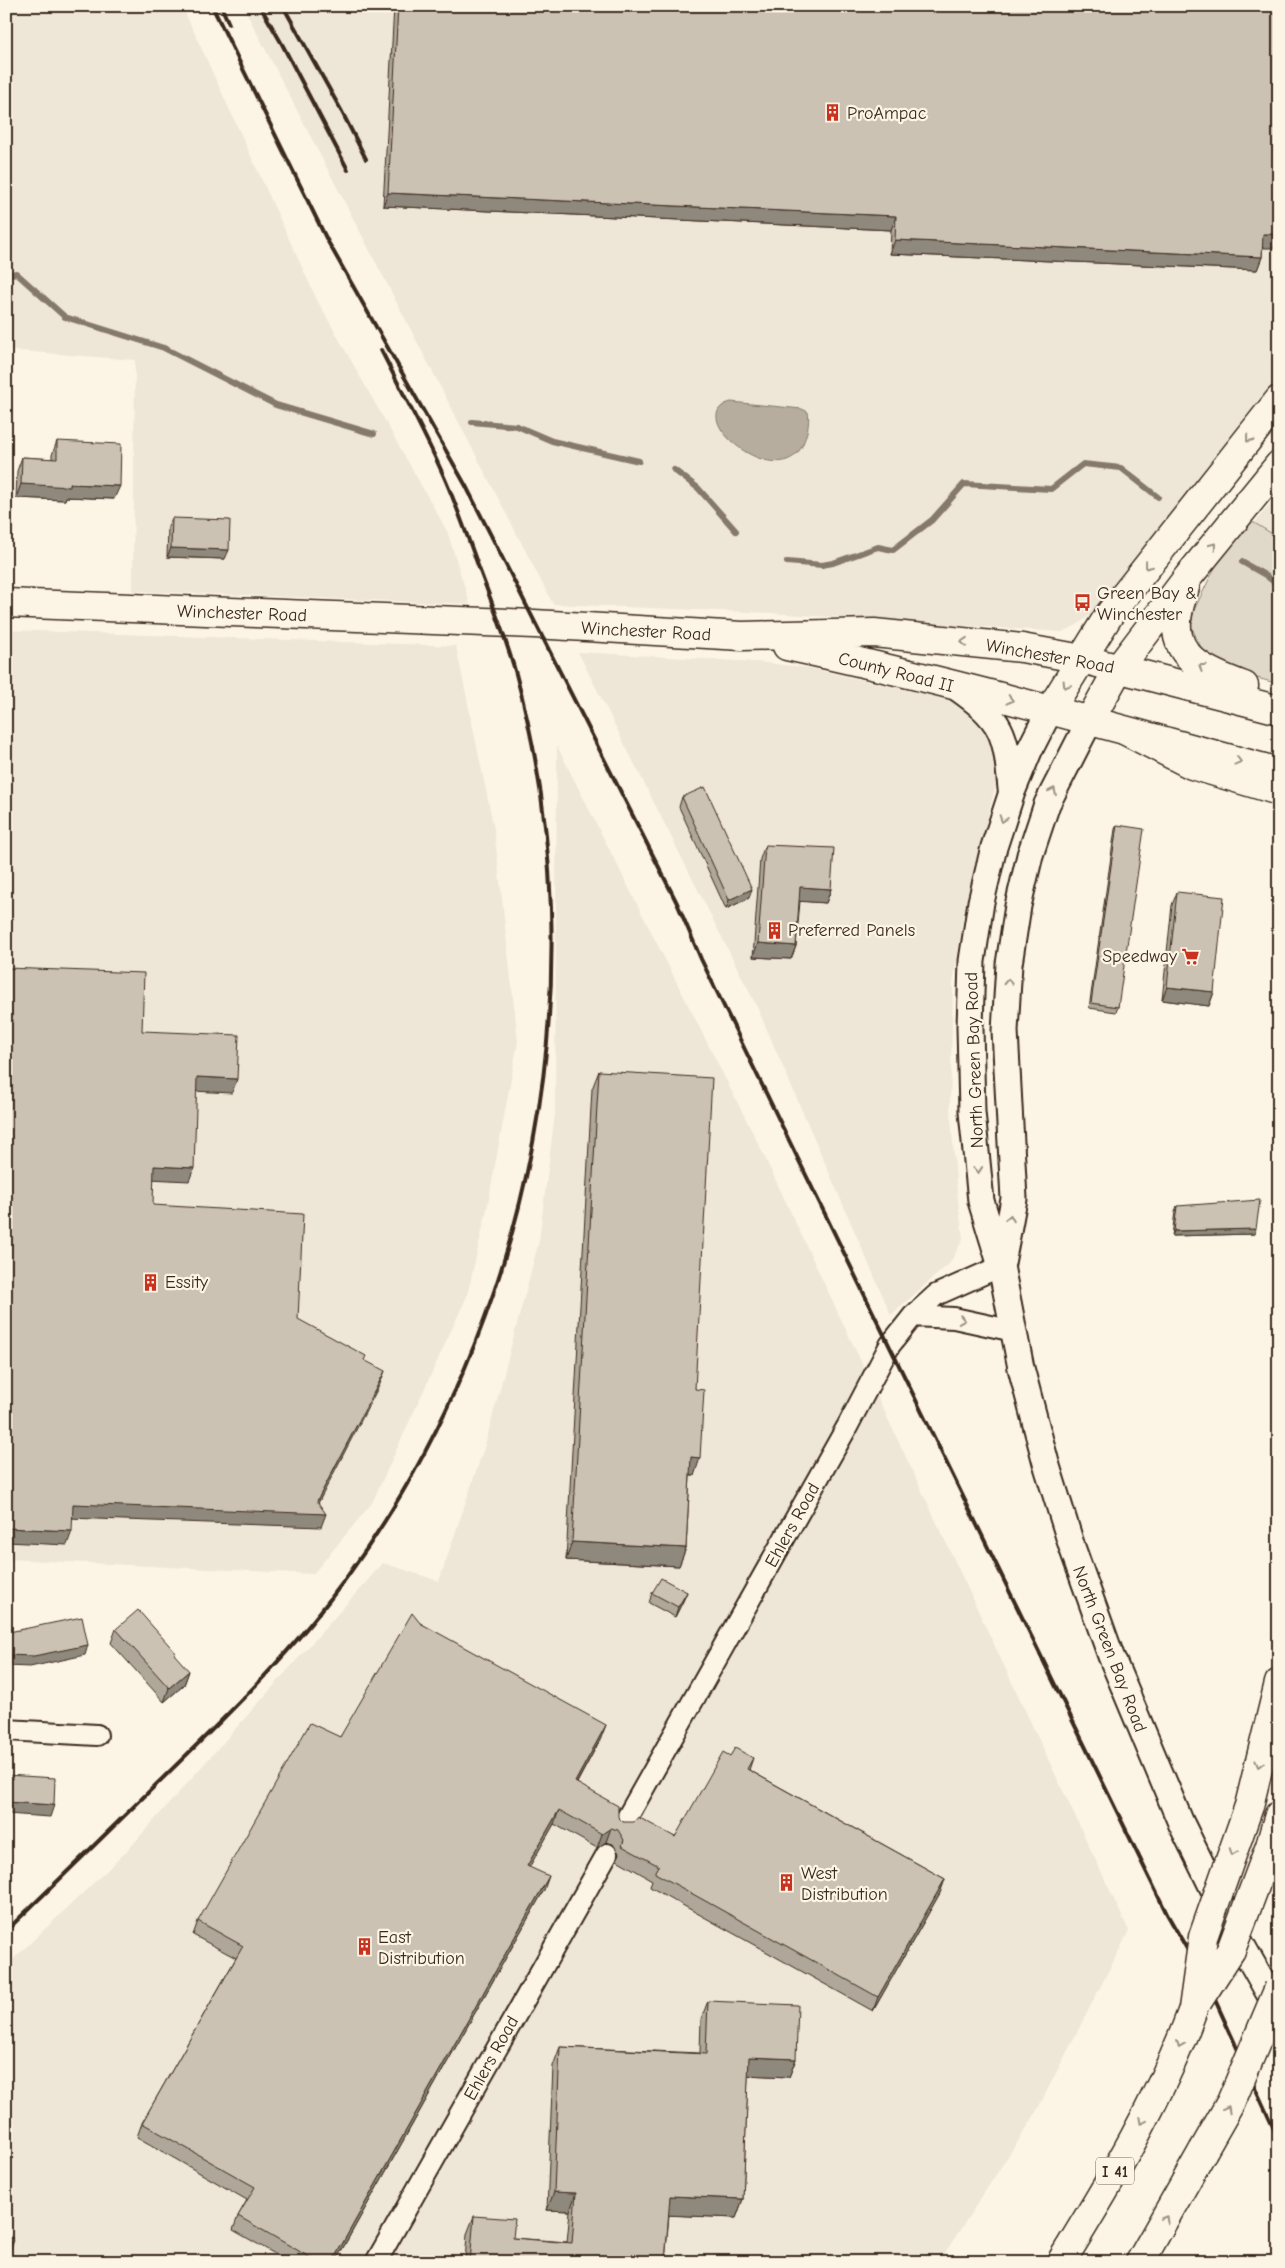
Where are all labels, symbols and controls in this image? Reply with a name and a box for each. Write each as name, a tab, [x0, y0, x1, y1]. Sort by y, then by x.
building icon: ProAmpac	[823, 103, 843, 123]
place label: ProAmpac	[847, 103, 927, 124]
one-way arrow	[1245, 433, 1254, 442]
one-way arrow	[1207, 543, 1215, 552]
one-way arrow	[1145, 560, 1154, 570]
place label: Green Bay & Winchester	[1097, 583, 1197, 625]
bus stop icon: Green Bay & Winchester	[1073, 593, 1093, 613]
street label: Winchester Road	[177, 601, 307, 626]
street label: Winchester Road	[580, 618, 712, 645]
street label: Winchester Road	[984, 635, 1116, 678]
one-way arrow	[960, 636, 968, 647]
street label: County Road II	[836, 648, 956, 697]
one-way arrow	[1198, 664, 1207, 673]
one-way arrow	[1063, 679, 1072, 688]
one-way arrow	[1006, 694, 1015, 705]
one-way arrow	[1234, 755, 1243, 766]
one-way arrow	[1047, 787, 1057, 796]
one-way arrow	[999, 814, 1009, 823]
building icon: Preferred Panels	[764, 920, 784, 940]
place label: Preferred Panels	[788, 920, 915, 941]
place label: Speedway	[1102, 946, 1178, 967]
supermarket icon: Speedway	[1181, 946, 1201, 966]
street label: North Green Bay Road	[961, 971, 988, 1148]
one-way arrow	[1003, 978, 1013, 986]
one-way arrow	[972, 1166, 983, 1174]
one-way arrow	[1005, 1213, 1015, 1222]
building icon: Essity	[141, 1272, 161, 1292]
place label: Essity	[165, 1272, 209, 1293]
one-way arrow	[958, 1314, 966, 1324]
street label: Ehlers Road	[761, 1479, 824, 1571]
street label: North Green Bay Road	[1068, 1563, 1151, 1735]
one-way arrow	[1254, 1760, 1265, 1769]
one-way arrow	[1229, 1847, 1239, 1856]
place label: West Distribution	[801, 1863, 888, 1905]
building icon: West Distribution	[777, 1873, 797, 1893]
place label: East Distribution	[378, 1927, 465, 1969]
building icon: East Distribution	[354, 1937, 374, 1957]
street label: Ehlers Road	[460, 2012, 523, 2104]
one-way arrow	[1175, 2039, 1185, 2047]
one-way arrow	[1221, 2105, 1231, 2114]
one-way arrow	[1138, 2115, 1148, 2124]
road number: I 41	[1096, 2158, 1134, 2184]
one-way arrow	[1158, 2216, 1168, 2225]

